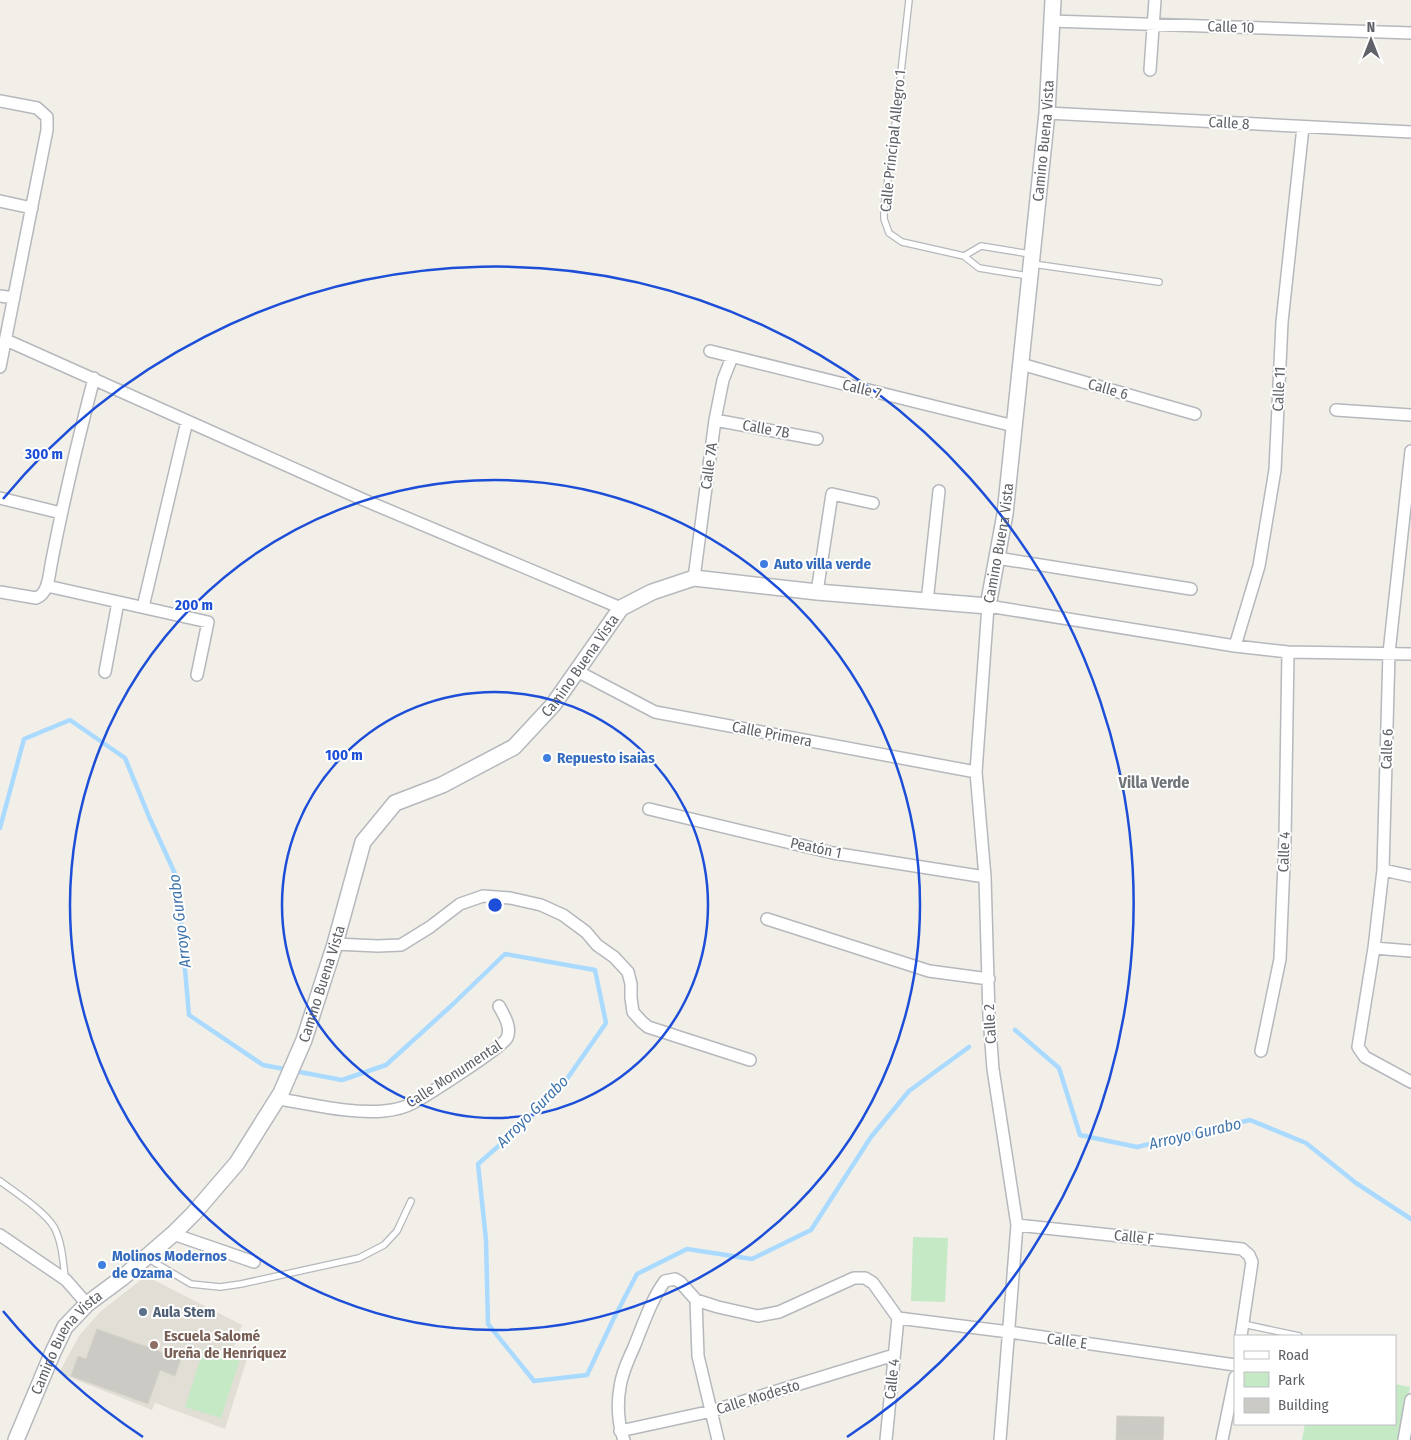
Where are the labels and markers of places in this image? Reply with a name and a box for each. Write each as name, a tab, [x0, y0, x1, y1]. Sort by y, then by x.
place label: Auto villa verde	[773, 555, 871, 573]
marker: Auto villa verde	[758, 558, 770, 570]
place label: Repuesto isaias	[557, 749, 655, 767]
marker: Repuesto isaias	[541, 752, 553, 764]
centre of rings	[486, 896, 504, 914]
place label: Molinos Modernos de Ozama	[112, 1247, 227, 1282]
marker: Molinos Modernos de Ozama	[96, 1259, 108, 1271]
place label: Aula Stem	[152, 1303, 215, 1321]
marker: Aula Stem	[137, 1306, 149, 1318]
place label: Escuela Salomé Ureña de Henríquez	[164, 1327, 287, 1362]
marker: Escuela Salomé Ureña de Henríquez	[148, 1339, 160, 1351]

